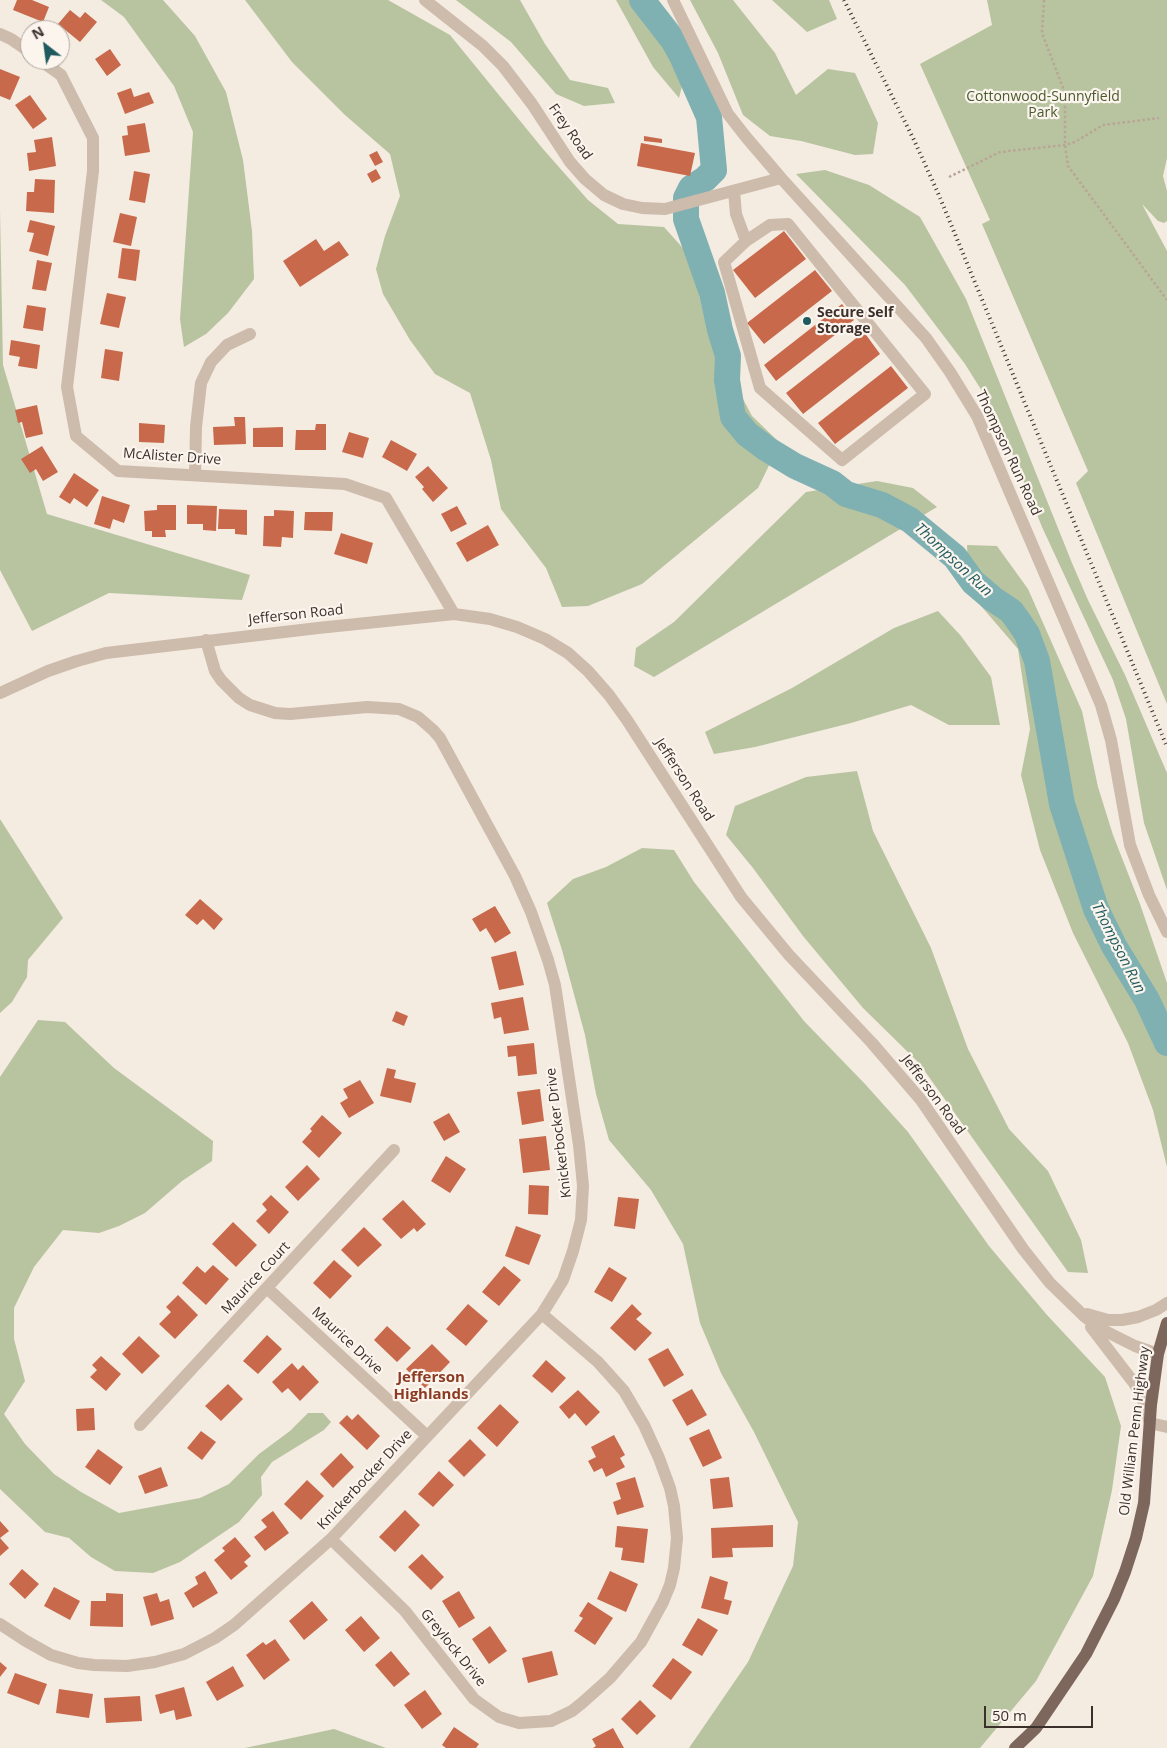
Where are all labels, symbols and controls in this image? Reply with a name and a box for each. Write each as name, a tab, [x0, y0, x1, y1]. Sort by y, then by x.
north arrow	[20, 20, 70, 70]
text: N	[28, 21, 47, 44]
park label: Cottonwood-Sunnyfield Park	[966, 89, 1120, 121]
street label: Frey Road	[545, 101, 595, 163]
place label: Secure Self Storage	[817, 305, 893, 338]
marker: Secure Self Storage	[801, 315, 813, 327]
street label: Thompson Run Road	[972, 388, 1044, 518]
street label: McAlister Drive	[122, 445, 222, 469]
water label: Thompson Run	[910, 519, 996, 601]
street label: Jefferson Road	[248, 602, 344, 628]
street label: Jefferson Road	[651, 735, 717, 825]
water label: Thompson Run	[1087, 900, 1149, 996]
street label: Jefferson Road	[898, 1052, 968, 1138]
street label: Knickerbocker Drive	[543, 1067, 575, 1199]
street label: Maurice Court	[218, 1238, 294, 1318]
street label: Maurice Drive	[308, 1304, 386, 1378]
street label: Old William Penn Highway	[1116, 1345, 1154, 1517]
district label: Jefferson Highlands	[394, 1369, 468, 1404]
street label: Knickerbocker Drive	[314, 1426, 416, 1534]
street label: Greylock Drive	[417, 1606, 489, 1690]
scale bar	[987, 1696, 1096, 1728]
text: 50 m	[992, 1705, 1027, 1725]

